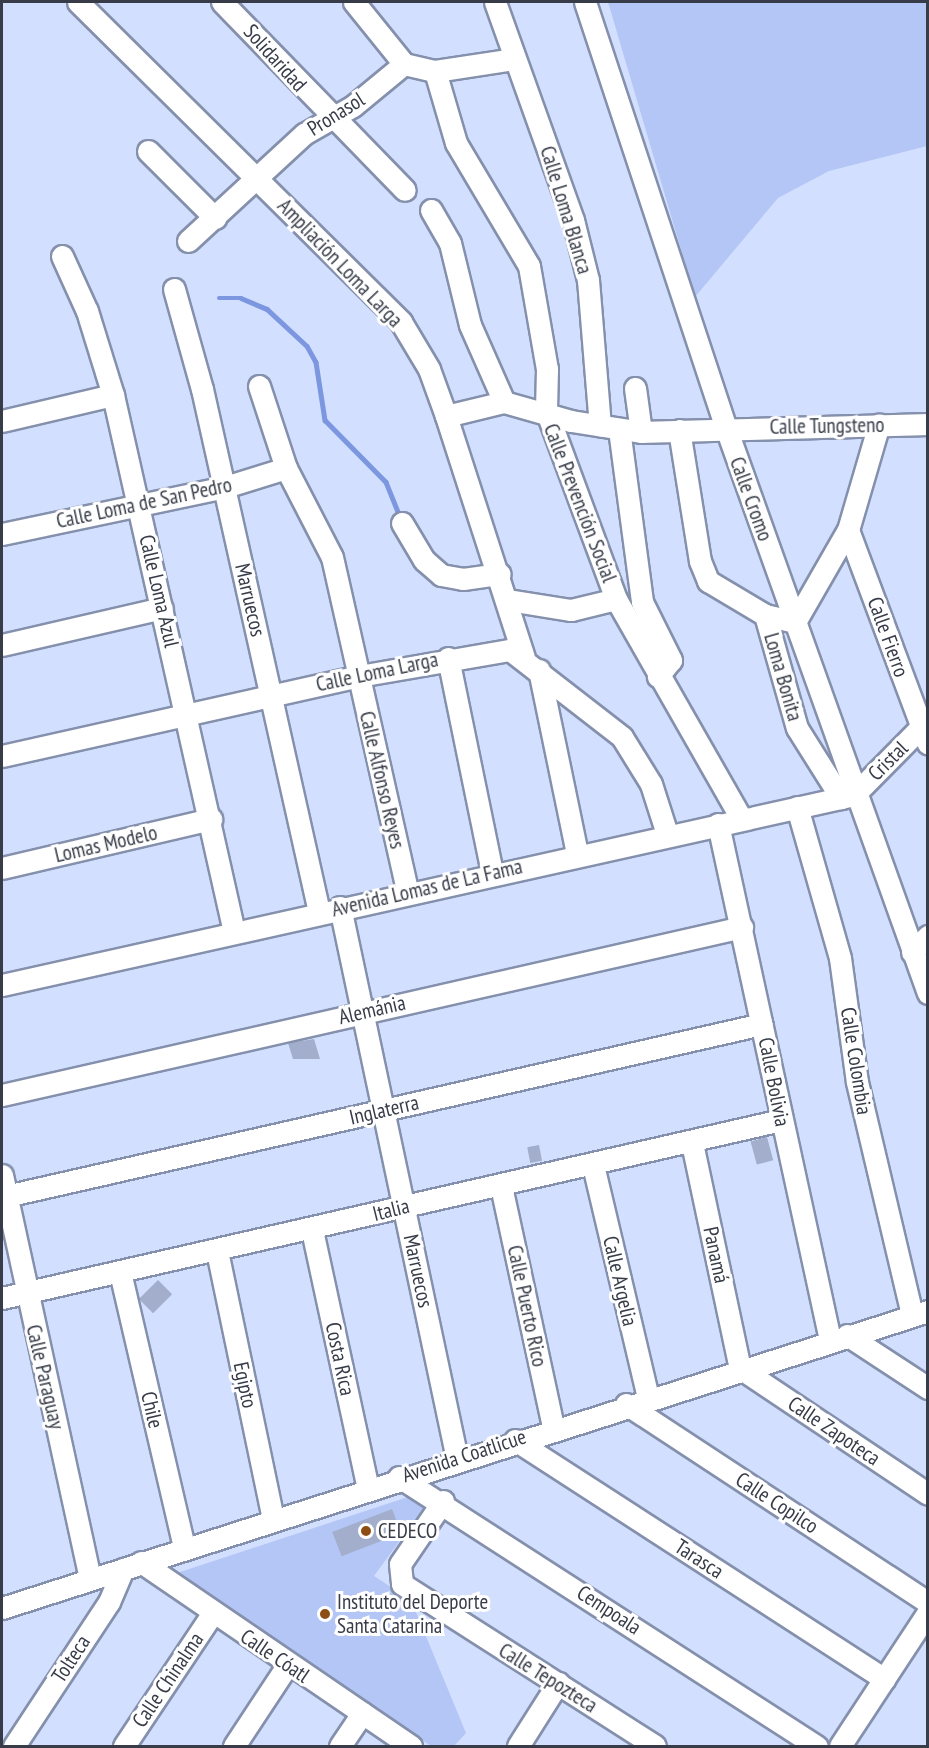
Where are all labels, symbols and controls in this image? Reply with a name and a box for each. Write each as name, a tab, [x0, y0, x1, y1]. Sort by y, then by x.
street label: Solidaridad	[238, 19, 312, 97]
street label: Pronasol	[303, 87, 369, 141]
street label: Calle Loma Blanca	[535, 143, 597, 277]
street label: Ampliación Loma Larga	[272, 194, 408, 332]
street label: Calle Tungsteno	[769, 412, 885, 440]
street label: Calle Prevención Social	[538, 420, 622, 586]
street label: Calle Cromo	[724, 454, 778, 544]
street label: Calle Loma de San Pedro	[54, 472, 234, 534]
street label: Calle Loma Azul	[134, 532, 184, 650]
street label: Marruecos	[229, 561, 271, 639]
street label: Calle Fierro	[862, 594, 914, 680]
street label: Loma Bonita	[758, 630, 808, 724]
street label: Calle Loma Larga	[314, 647, 440, 697]
street label: Calle Alfonso Reyes	[354, 709, 410, 851]
street label: Cristal	[863, 736, 913, 786]
street label: Lomas Modelo	[52, 820, 160, 868]
street label: Avenida Lomas de La Fama	[329, 854, 525, 922]
street label: Alemánia	[336, 990, 408, 1030]
street label: Calle Colombia	[835, 1005, 877, 1117]
street label: Calle Bolivia	[753, 1035, 795, 1129]
street label: Inglaterra	[347, 1090, 421, 1130]
street label: Italia	[370, 1193, 412, 1227]
street label: Panamá	[698, 1225, 734, 1285]
street label: Marruecos	[398, 1232, 438, 1310]
street label: Calle Argelia	[597, 1233, 643, 1329]
street label: Calle Puerto Rico	[502, 1243, 552, 1369]
street label: Costa Rica	[320, 1320, 360, 1398]
street label: Calle Paraguay	[21, 1322, 69, 1432]
street label: Egipto	[228, 1360, 262, 1410]
street label: Chile	[136, 1389, 168, 1431]
street label: Calle Zapoteca	[783, 1391, 885, 1471]
street label: Avenida Coatlicue	[399, 1424, 529, 1488]
street label: Calle Copilco	[731, 1467, 823, 1539]
place label: CEDECO	[378, 1518, 437, 1544]
marker: CEDECO	[359, 1524, 373, 1538]
street label: Tarasca	[670, 1534, 728, 1584]
street label: Cempoala	[572, 1580, 646, 1640]
place label: Instituto del Deporte Santa Catarina	[337, 1589, 488, 1639]
marker: Instituto del Deporte Santa Catarina	[318, 1607, 332, 1621]
street label: Calle Cóatl	[236, 1624, 314, 1688]
street label: Calle Chinalma	[127, 1628, 209, 1732]
street label: Tolteca	[46, 1631, 96, 1687]
street label: Calle Tepozteca	[494, 1638, 602, 1718]

